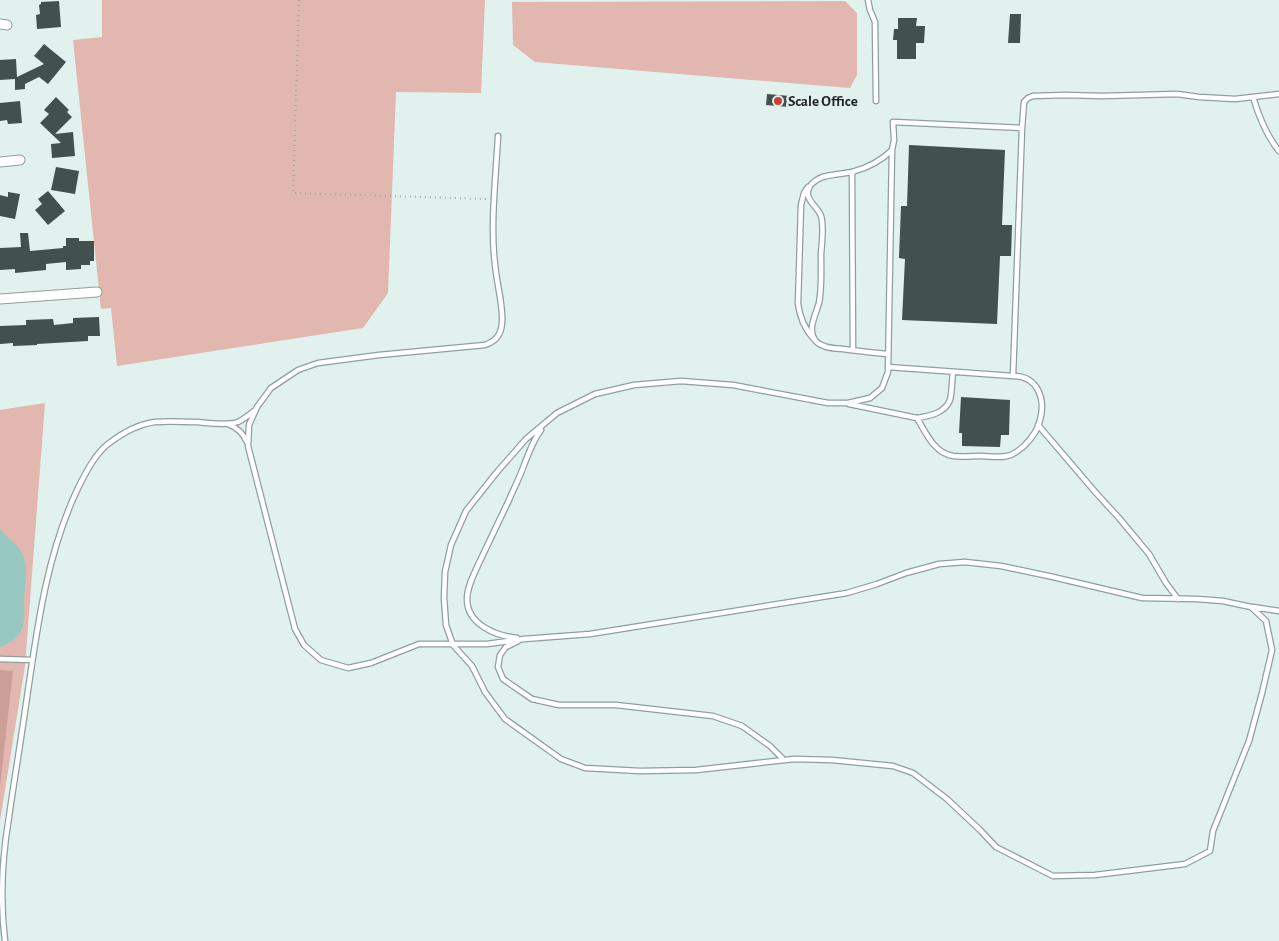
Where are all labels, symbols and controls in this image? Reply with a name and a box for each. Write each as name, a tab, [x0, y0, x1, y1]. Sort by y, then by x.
place label: Scale Office	[788, 94, 858, 109]
marker: Scale Office	[772, 95, 784, 107]

